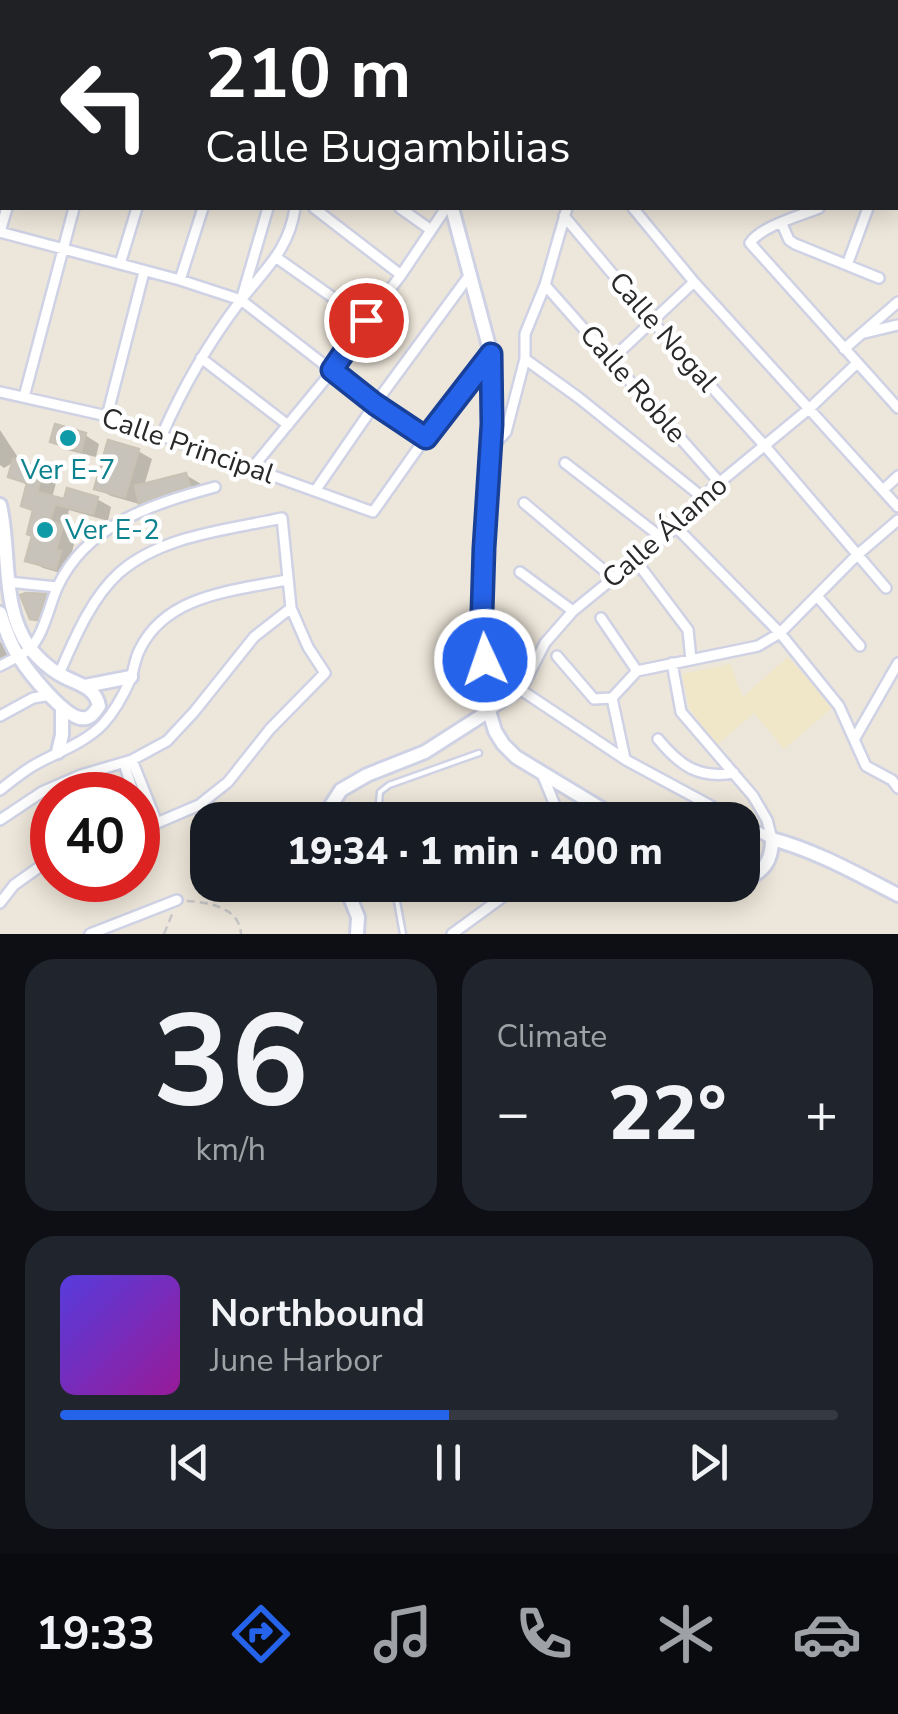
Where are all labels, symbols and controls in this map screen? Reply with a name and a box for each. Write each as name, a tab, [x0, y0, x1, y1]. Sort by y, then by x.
text: 210 m	[205, 26, 411, 122]
icon: left	[40, 40, 170, 170]
text: Calle Bugambilias	[205, 117, 571, 178]
street label: Calle Nogal	[600, 264, 726, 401]
pin	[324, 278, 409, 363]
icon: arrive	[339, 293, 394, 348]
street label: Calle Roble	[571, 317, 695, 451]
street label: Calle Principal	[96, 399, 280, 494]
marker: Ver E-7	[57, 427, 79, 449]
place label: Ver E-7	[20, 451, 115, 489]
street label: Calle Álamo	[594, 467, 736, 597]
place label: Ver E-2	[64, 511, 160, 549]
marker: Ver E-2	[34, 519, 56, 541]
position arrow	[433, 608, 537, 712]
speed limit sign: 40	[30, 772, 160, 902]
text: 19:34 · 1 min · 400 m	[287, 826, 663, 877]
text: 36	[153, 974, 309, 1151]
text: Climate	[497, 1015, 607, 1058]
text: 22°	[608, 1063, 727, 1165]
text: −	[497, 1076, 530, 1151]
text: +	[805, 1076, 838, 1151]
text: km/h	[195, 1128, 266, 1171]
text: Northbound	[210, 1288, 425, 1339]
text: June Harbor	[210, 1339, 382, 1382]
icon: previous	[162, 1435, 217, 1490]
icon: pause	[421, 1435, 476, 1490]
icon: next	[681, 1435, 736, 1490]
icon: directions	[226, 1599, 296, 1669]
icon: music	[368, 1599, 438, 1669]
icon: phone	[509, 1599, 579, 1669]
icon: climate	[651, 1599, 721, 1669]
icon: car	[792, 1599, 862, 1669]
text: 19:33	[36, 1604, 155, 1665]

